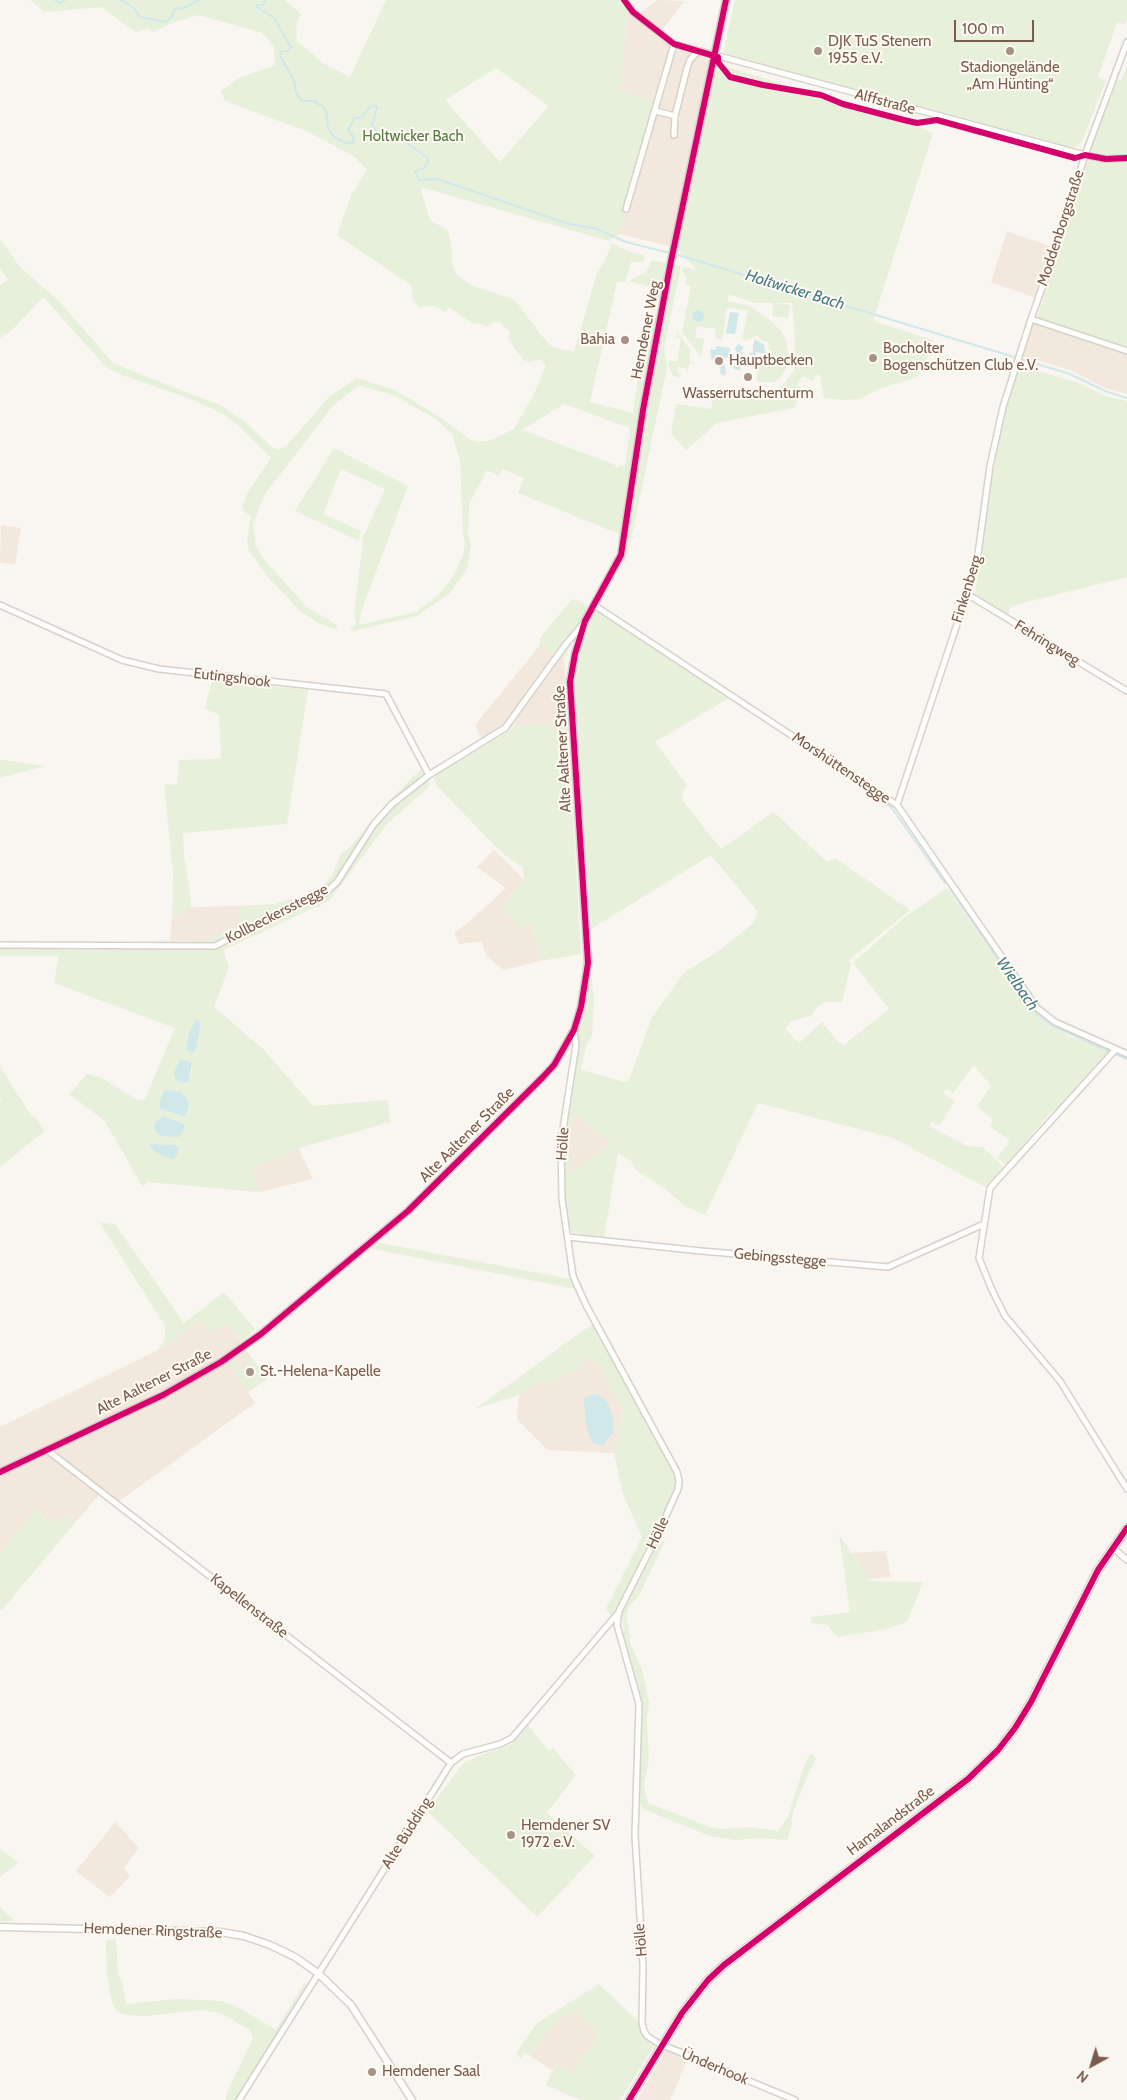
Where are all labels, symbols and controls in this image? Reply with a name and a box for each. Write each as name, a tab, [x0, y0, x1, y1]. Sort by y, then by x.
scale bar	[957, 10, 1037, 42]
text: 100 m	[962, 20, 1004, 38]
place label: DJK TuS Stenern 1955 e.V.	[828, 33, 931, 68]
marker: DJK TuS Stenern 1955 e.V.	[812, 45, 824, 57]
marker: Stadiongelände „Am Hünting“	[1004, 45, 1016, 57]
place label: Stadiongelände „Am Hünting“	[960, 59, 1060, 94]
street label: Alffstraße	[853, 85, 917, 119]
park label: Holtwicker Bach	[362, 128, 464, 146]
street label: Moddenborgstraße	[1034, 168, 1088, 288]
water label: Holtwicker Bach	[743, 266, 847, 314]
street label: Hemdener Weg	[628, 279, 664, 381]
place label: Bahia	[580, 331, 615, 349]
marker: Bahia	[619, 334, 631, 346]
place label: Bocholter Bogenschützen Club e.V.	[883, 340, 1038, 375]
place label: Hauptbecken	[729, 352, 813, 370]
marker: Bocholter Bogenschützen Club e.V.	[867, 352, 879, 364]
marker: Hauptbecken	[713, 355, 725, 367]
marker: Wasserrutschenturm	[742, 371, 754, 383]
place label: Wasserrutschenturm	[682, 385, 814, 403]
street label: Finkenberg	[948, 553, 986, 625]
street label: Fehringweg	[1011, 617, 1083, 669]
street label: Eutingshook	[192, 664, 272, 692]
street label: Alte Aaltener Straße	[551, 685, 575, 813]
street label: Morshüttenstegge	[788, 728, 894, 808]
street label: Kollbeckersstegge	[223, 880, 331, 948]
water label: Wielbach	[992, 954, 1042, 1014]
street label: Alte Aaltener Straße	[416, 1084, 518, 1186]
street label: Hölle	[553, 1127, 573, 1161]
street label: Gebingsstegge	[733, 1245, 827, 1271]
street label: Alte Aaltener Straße	[93, 1345, 215, 1419]
place label: St.-Helena-Kapelle	[260, 1363, 381, 1381]
marker: St.-Helena-Kapelle	[244, 1366, 256, 1378]
street label: Hölle	[643, 1514, 673, 1552]
street label: Kapellenstraße	[206, 1570, 292, 1642]
street label: Hamalandstraße	[844, 1782, 938, 1860]
street label: Alte Büdding	[378, 1794, 436, 1872]
place label: Hemdener SV 1972 e.V.	[521, 1817, 610, 1852]
marker: Hemdener SV 1972 e.V.	[505, 1829, 517, 1841]
street label: Hemdener Ringstraße	[83, 1920, 223, 1942]
street label: Hölle	[631, 1923, 651, 1957]
north arrow	[1067, 2040, 1117, 2090]
street label: Ünderhook	[679, 2045, 751, 2089]
place label: Hemdener Saal	[382, 2063, 480, 2081]
marker: Hemdener Saal	[366, 2066, 378, 2078]
text: N	[1073, 2067, 1092, 2087]

